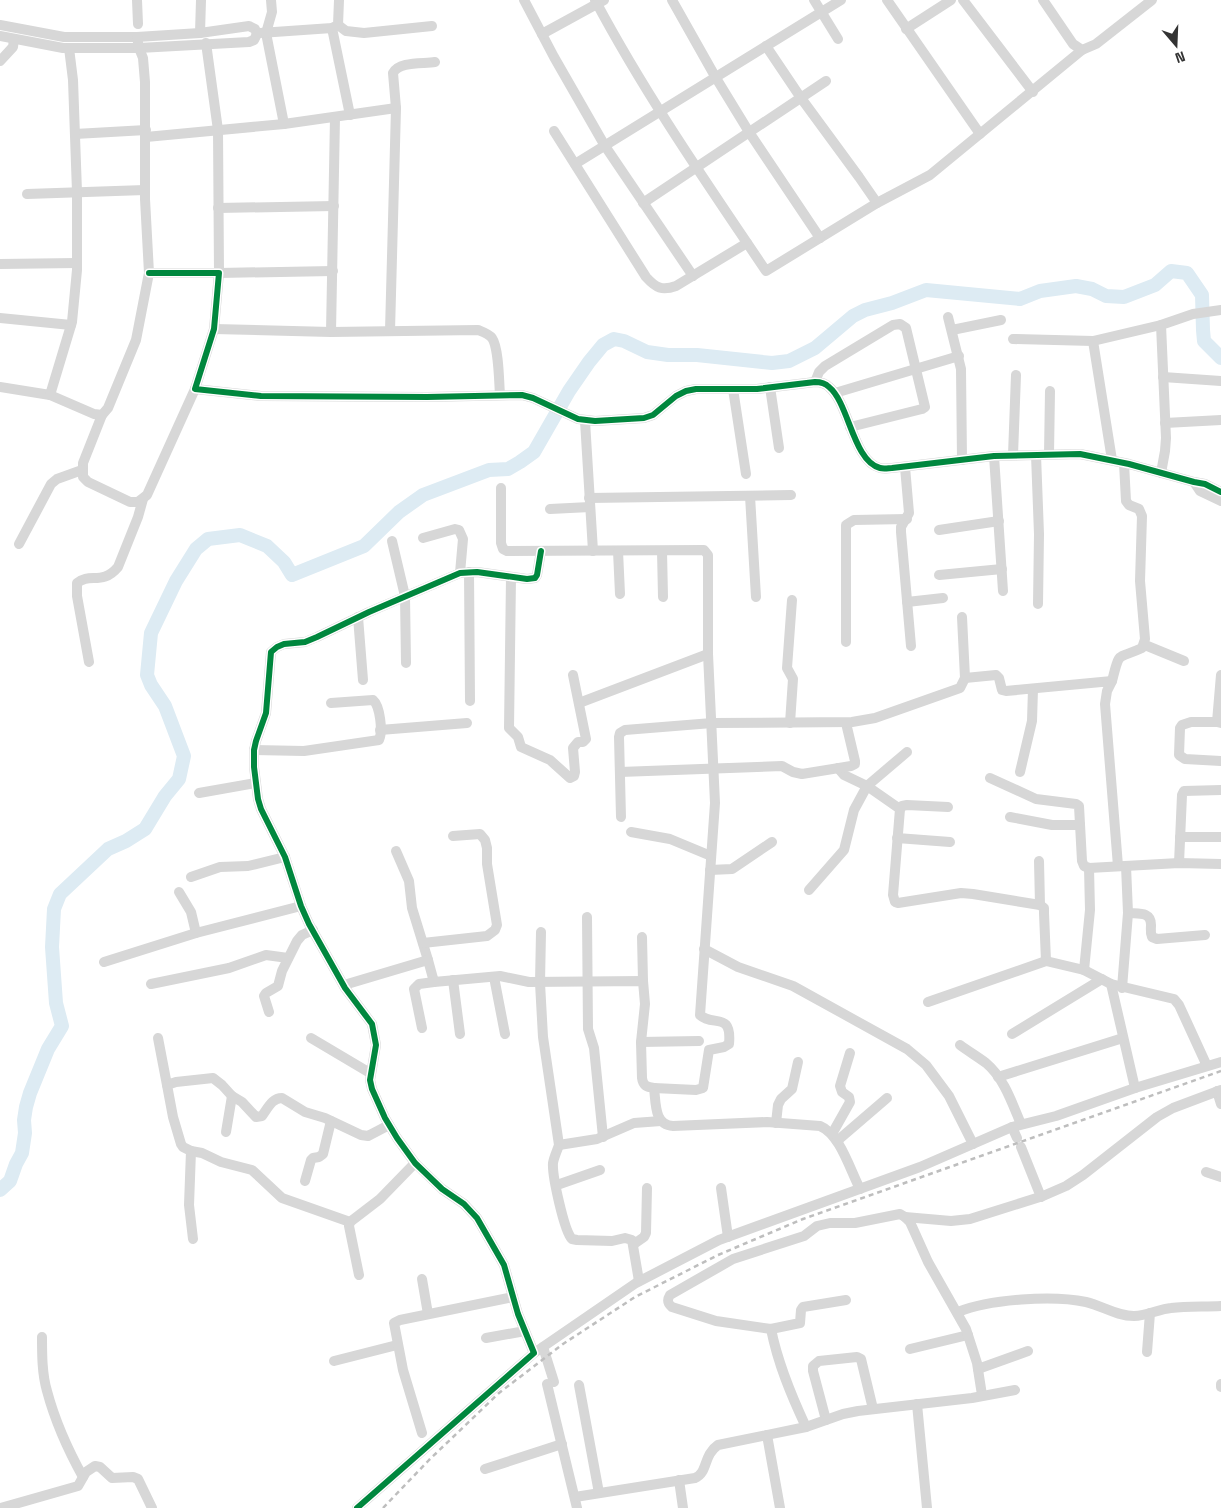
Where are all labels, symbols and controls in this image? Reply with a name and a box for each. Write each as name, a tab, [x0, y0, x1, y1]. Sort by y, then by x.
north arrow	[1151, 20, 1201, 70]
text: N	[1173, 47, 1188, 67]

